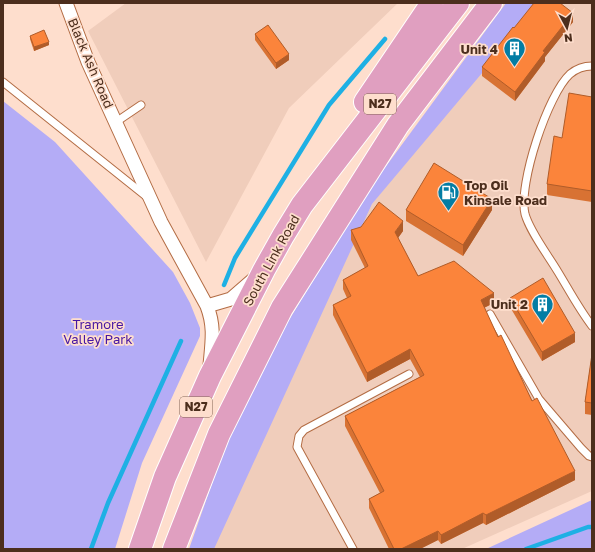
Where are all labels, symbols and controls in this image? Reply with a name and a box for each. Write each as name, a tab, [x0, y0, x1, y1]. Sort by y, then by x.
north arrow	[547, 8, 587, 48]
street label: Black Ash Road	[65, 15, 117, 111]
text: N	[563, 31, 573, 45]
building icon: Unit 4	[501, 36, 527, 69]
place label: Unit 4	[461, 41, 498, 57]
road number: N27	[364, 94, 396, 114]
place label: Top Oil Kinsale Road	[464, 177, 547, 208]
fuel station icon: Top Oil Kinsale Road	[436, 179, 462, 212]
street label: South Link Road	[239, 212, 303, 308]
building icon: Unit 2	[530, 291, 556, 324]
place label: Unit 2	[491, 296, 528, 312]
park label: Tramore Valley Park	[63, 316, 133, 347]
road number: N27	[180, 397, 212, 417]

